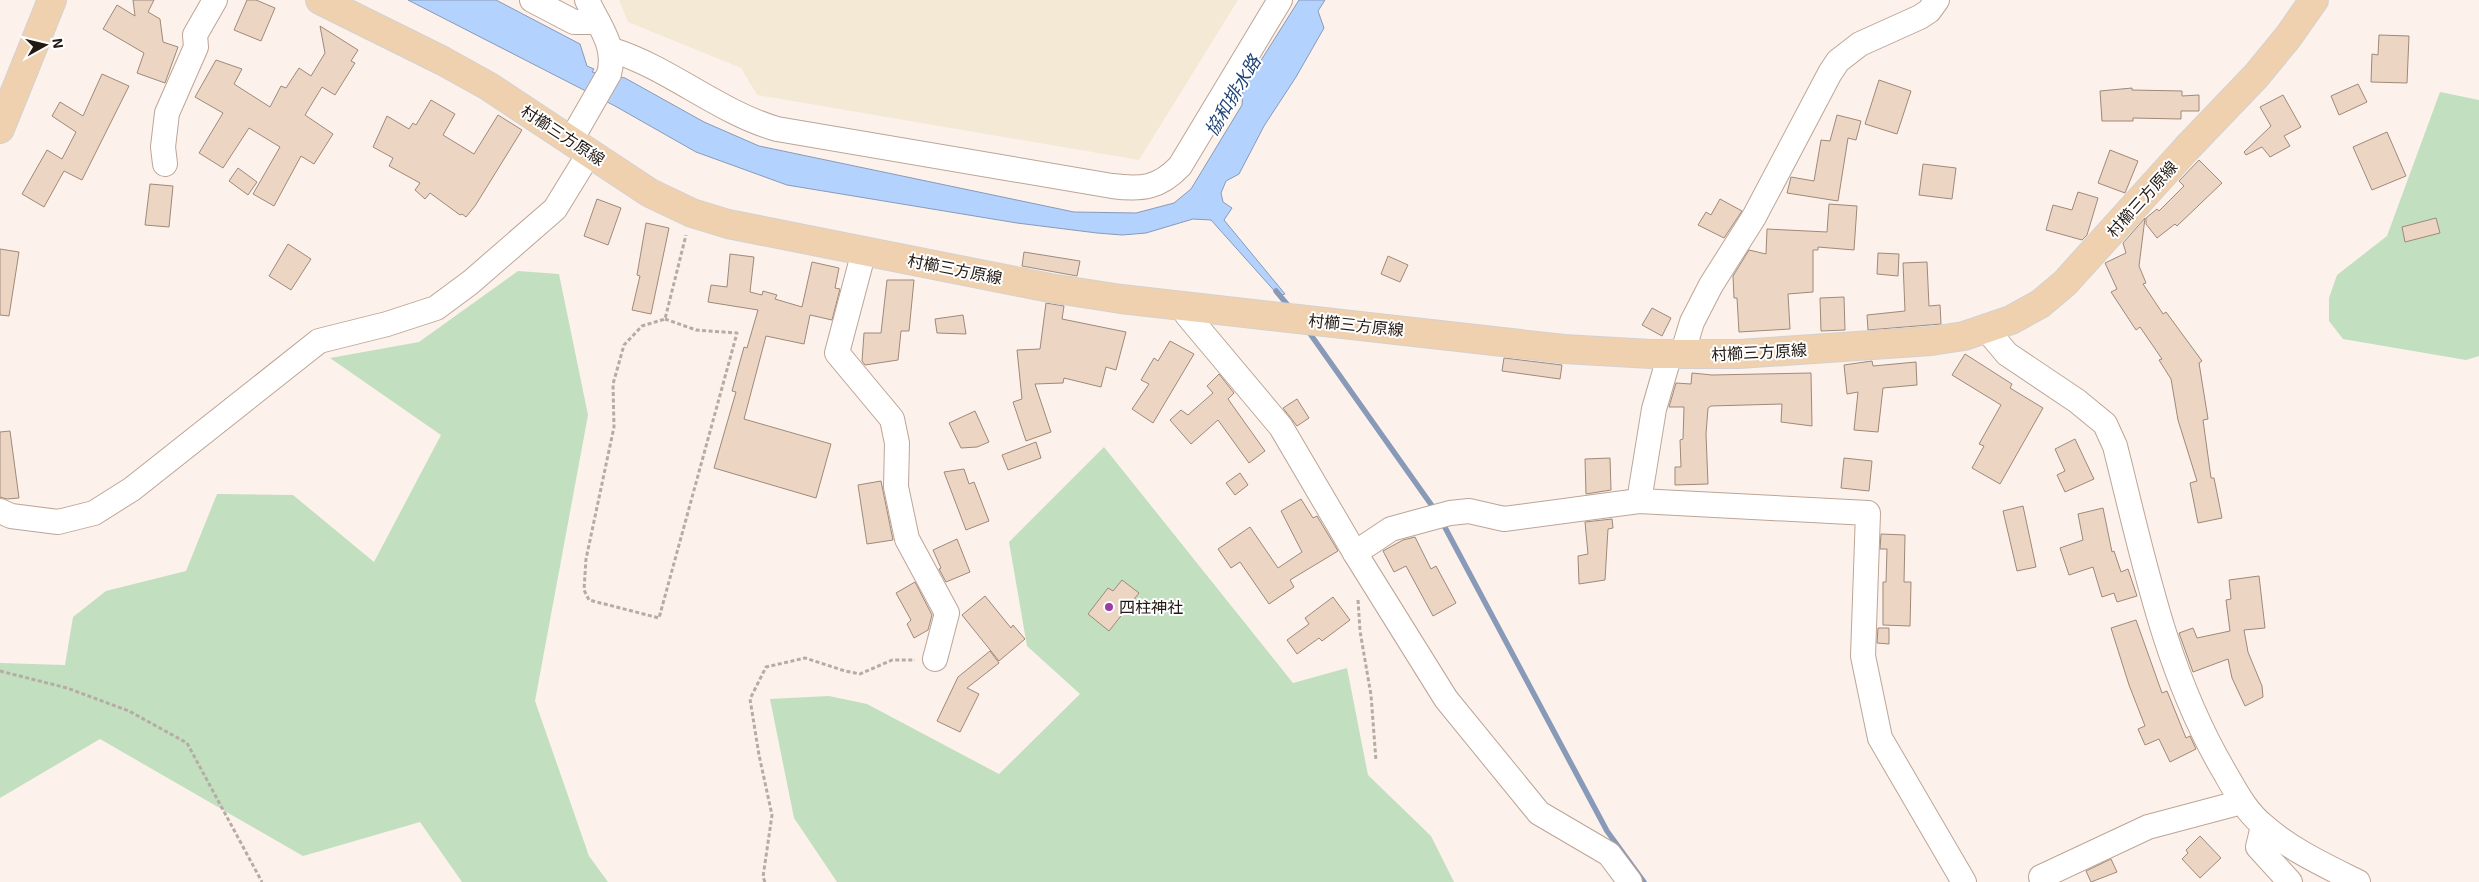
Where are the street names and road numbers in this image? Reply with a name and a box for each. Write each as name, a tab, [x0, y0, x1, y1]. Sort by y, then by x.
street label: 村櫛三方原線	[518, 100, 609, 169]
street label: 村櫛三方原線	[2102, 157, 2181, 241]
street label: 村櫛三方原線	[906, 250, 1004, 287]
street label: 村櫛三方原線	[1307, 310, 1405, 339]
street label: 村櫛三方原線	[1711, 340, 1807, 364]

